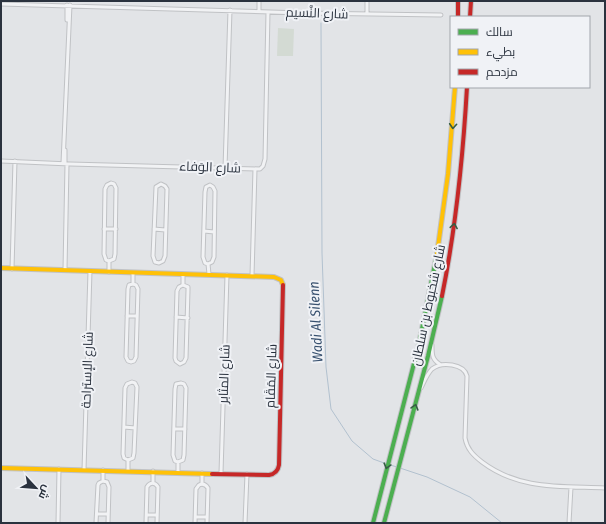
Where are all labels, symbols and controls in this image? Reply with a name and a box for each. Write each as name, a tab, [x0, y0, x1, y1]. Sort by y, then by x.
street label: شارع النَّسيم	[285, 4, 349, 24]
legend	[450, 16, 590, 88]
text: سالك	[486, 25, 513, 39]
text: بطيء	[486, 45, 515, 62]
text: مزدحم	[486, 65, 518, 80]
one-way arrow	[448, 123, 457, 129]
street label: شارع الوَفاء	[179, 158, 241, 177]
one-way arrow	[449, 223, 458, 229]
street label: شارع شخبوط بن سلطان	[408, 243, 449, 367]
water label: Wadi Al Silenn	[305, 281, 327, 363]
street label: شارع الإستراحة	[78, 331, 97, 409]
street label: شارع المثابر	[215, 344, 234, 405]
street label: شارع المَقَام	[262, 344, 282, 408]
one-way arrow	[410, 404, 419, 411]
one-way arrow	[383, 463, 392, 470]
north arrow	[16, 468, 56, 508]
text: ش	[36, 483, 53, 501]

